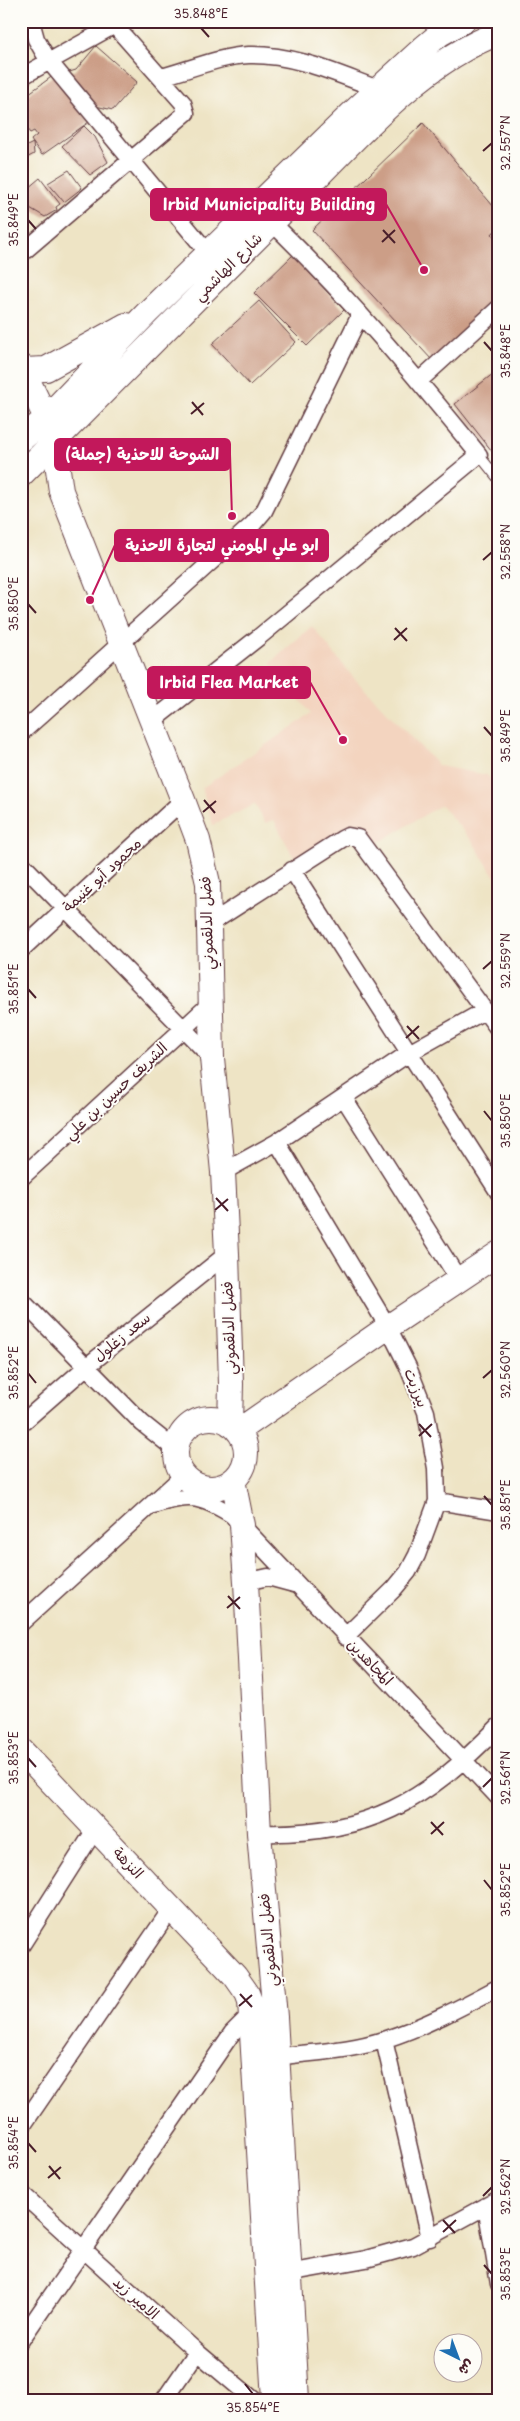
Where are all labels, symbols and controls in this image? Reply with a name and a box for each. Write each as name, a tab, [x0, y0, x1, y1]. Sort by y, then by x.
text: 35.848°E	[174, 4, 228, 22]
text: 32.557°N	[496, 115, 514, 171]
callout: Irbid Municipality Building	[151, 189, 386, 220]
text: Irbid Municipality Building	[163, 191, 375, 215]
text: 35.849°E	[4, 193, 22, 247]
street label: شارع الهاشمي	[187, 226, 269, 308]
text: 35.848°E	[496, 324, 514, 378]
callout: الشوحة للاحذية (جملة)	[55, 439, 230, 470]
text: الشوحة للاحذية (جملة)	[65, 441, 219, 465]
text: 32.558°N	[496, 524, 514, 580]
callout: ابو علي المومني لتجارة الاحذية	[115, 530, 328, 561]
text: ابو علي المومني لتجارة الاحذية	[125, 532, 319, 560]
text: 35.850°E	[4, 576, 22, 632]
callout: Irbid Flea Market	[148, 667, 310, 698]
text: Irbid Flea Market	[159, 669, 299, 693]
text: 35.849°E	[496, 709, 514, 763]
street label: محمود أبو غنيمة	[56, 831, 146, 917]
street label: فضل الدلقموني	[192, 876, 222, 970]
text: 32.559°N	[496, 933, 514, 989]
text: 35.851°E	[4, 963, 22, 1015]
street label: الشريف حسين بن علي	[58, 1036, 174, 1146]
text: 35.850°E	[496, 1093, 514, 1149]
street label: فضل الدلقموني	[214, 1281, 244, 1375]
street label: سعد زغلول	[87, 1306, 155, 1366]
text: 32.560°N	[496, 1341, 514, 1399]
text: 35.852°E	[4, 1346, 22, 1400]
street label: بيرزيت	[399, 1365, 435, 1410]
text: 35.851°E	[496, 1479, 514, 1531]
street label: المجاهدين	[343, 1632, 399, 1690]
text: 35.853°E	[4, 1731, 22, 1785]
text: 32.561°N	[496, 1751, 514, 1805]
street label: النزهة	[108, 1841, 150, 1883]
text: 35.852°E	[496, 1863, 514, 1917]
street label: فضل الدلقموني	[251, 1892, 285, 1988]
text: 35.854°E	[4, 2116, 22, 2170]
text: 32.562°N	[496, 2159, 514, 2215]
text: 35.853°E	[496, 2247, 514, 2301]
street label: الامير زيد	[109, 2270, 165, 2324]
north arrow	[432, 2334, 482, 2384]
text: ش	[454, 2355, 480, 2381]
text: 35.854°E	[226, 2398, 280, 2416]

